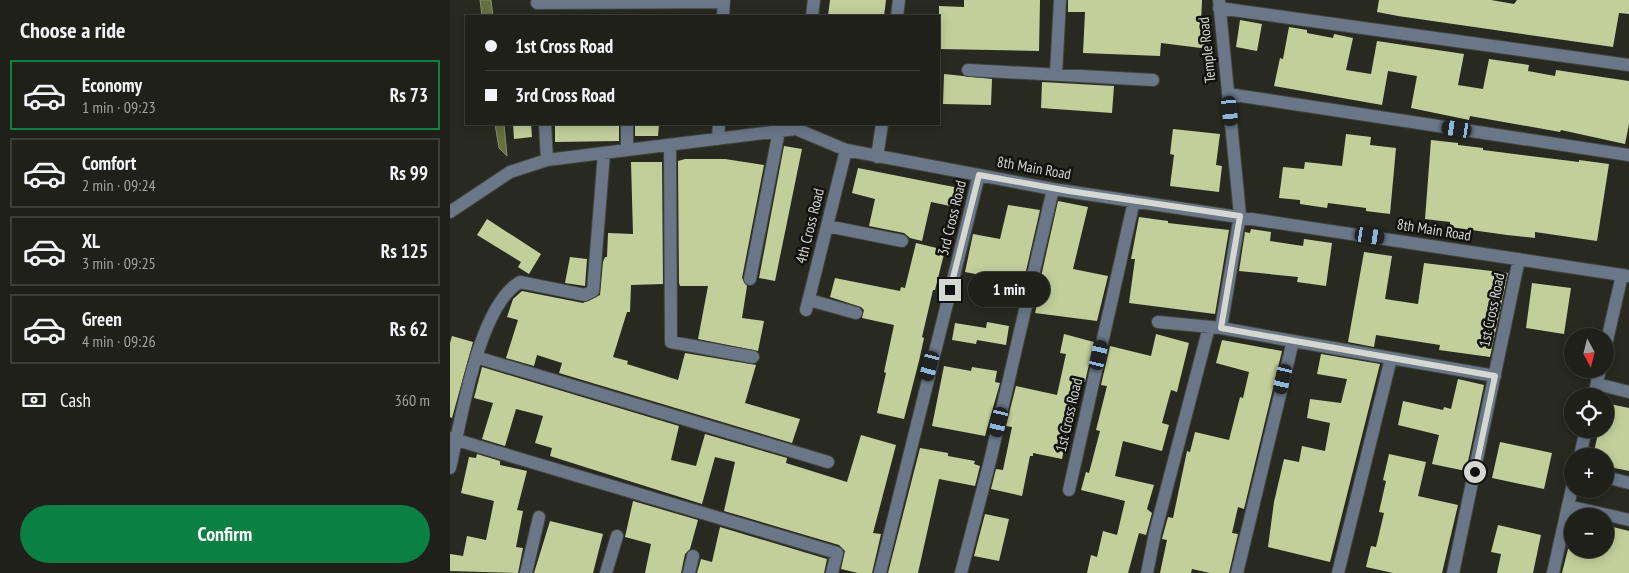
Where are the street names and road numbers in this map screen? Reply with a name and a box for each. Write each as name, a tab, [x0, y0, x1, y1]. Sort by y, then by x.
street label: Temple Road	[1194, 16, 1219, 84]
street label: 8th Main Road	[996, 152, 1073, 183]
street label: 3rd Cross Road	[933, 178, 970, 257]
street label: 4th Cross Road	[791, 186, 828, 265]
street label: 8th Main Road	[1396, 214, 1473, 245]
street label: 1st Cross Road	[1474, 271, 1509, 349]
street label: 1st Cross Road	[1051, 376, 1086, 454]

